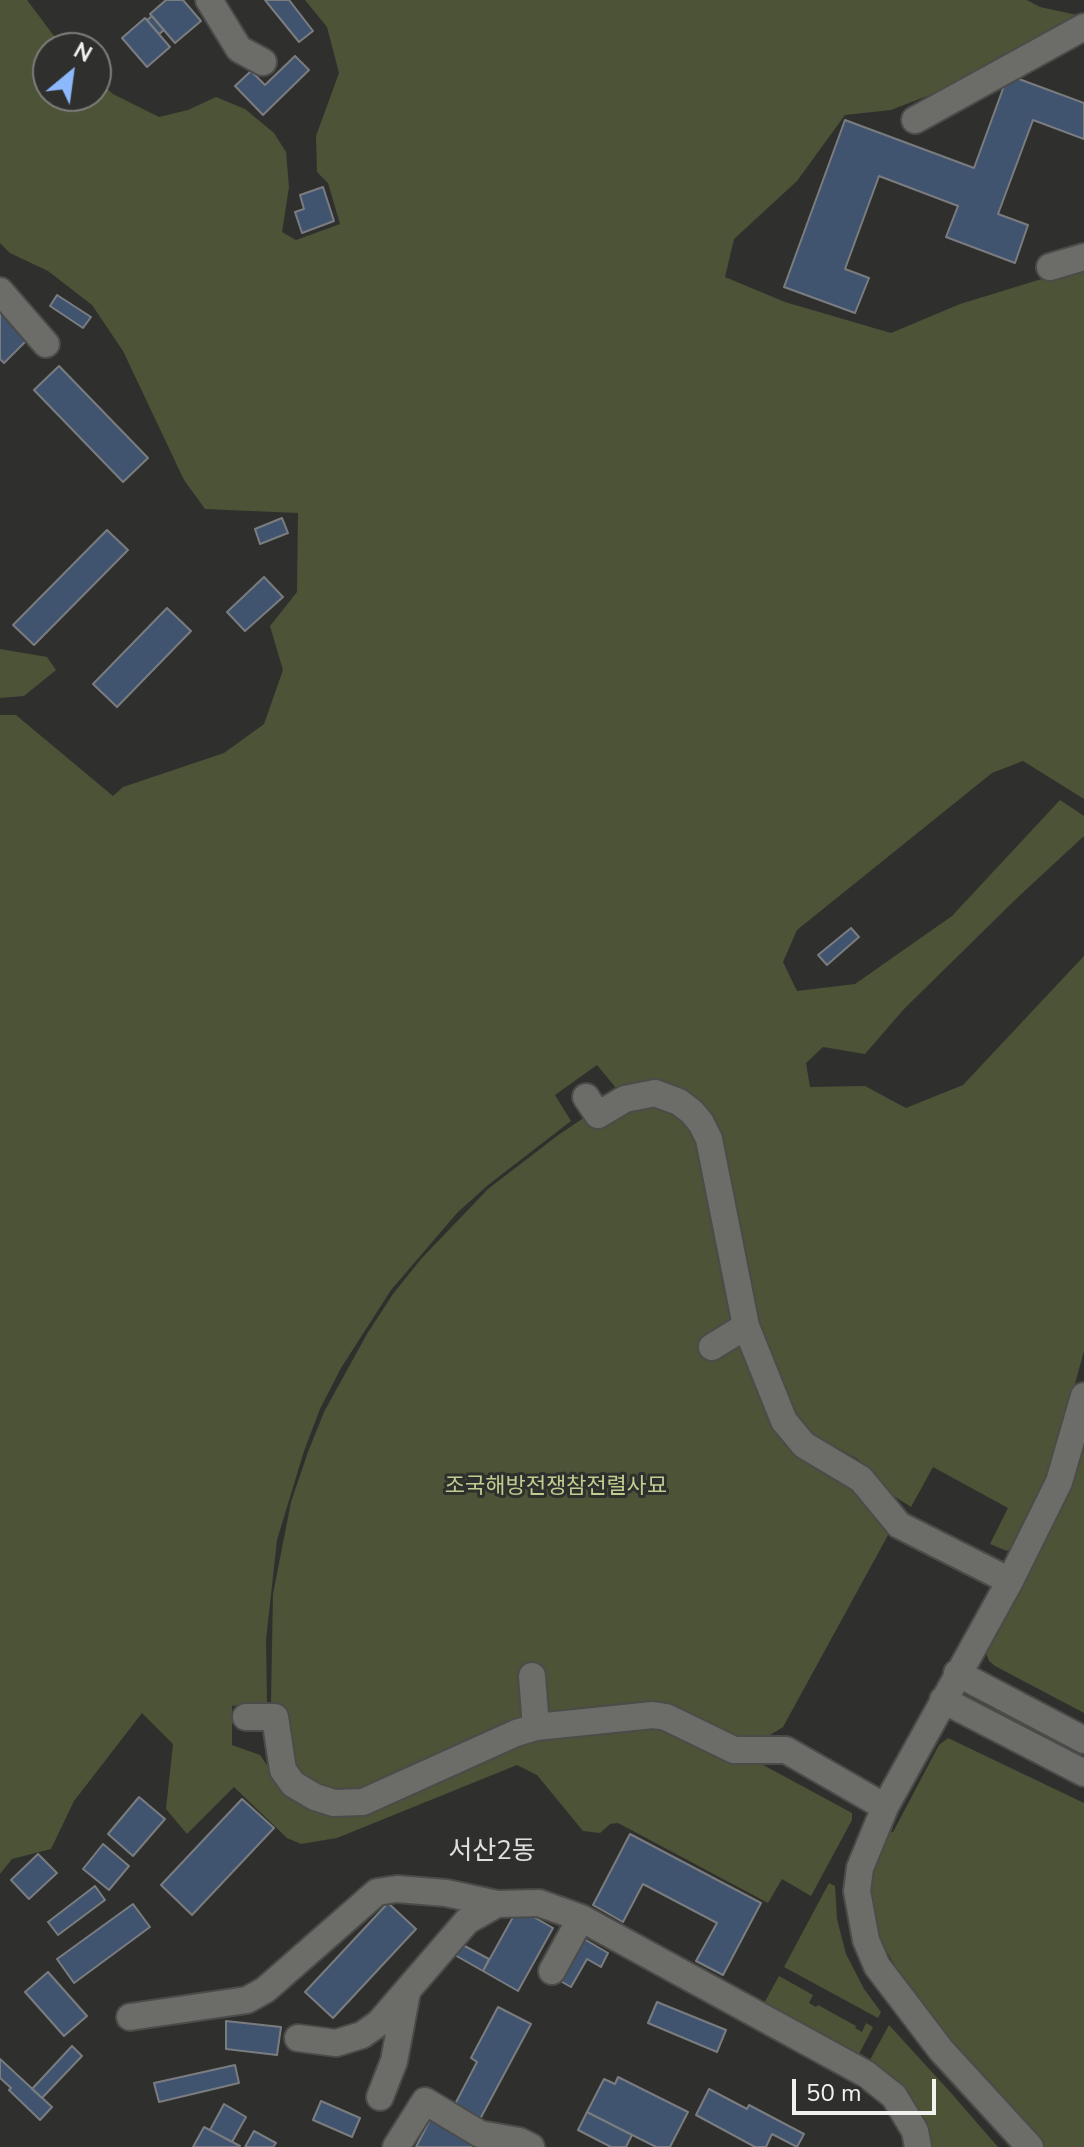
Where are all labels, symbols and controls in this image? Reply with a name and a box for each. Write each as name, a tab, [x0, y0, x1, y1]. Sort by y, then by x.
north arrow	[32, 32, 112, 112]
text: N	[68, 36, 97, 70]
park label: 조국해방전쟁참전렬사묘	[445, 1475, 667, 1501]
district label: 서산2동	[448, 1837, 536, 1869]
scale bar	[796, 2063, 940, 2113]
text: 50 m	[806, 2077, 862, 2109]

